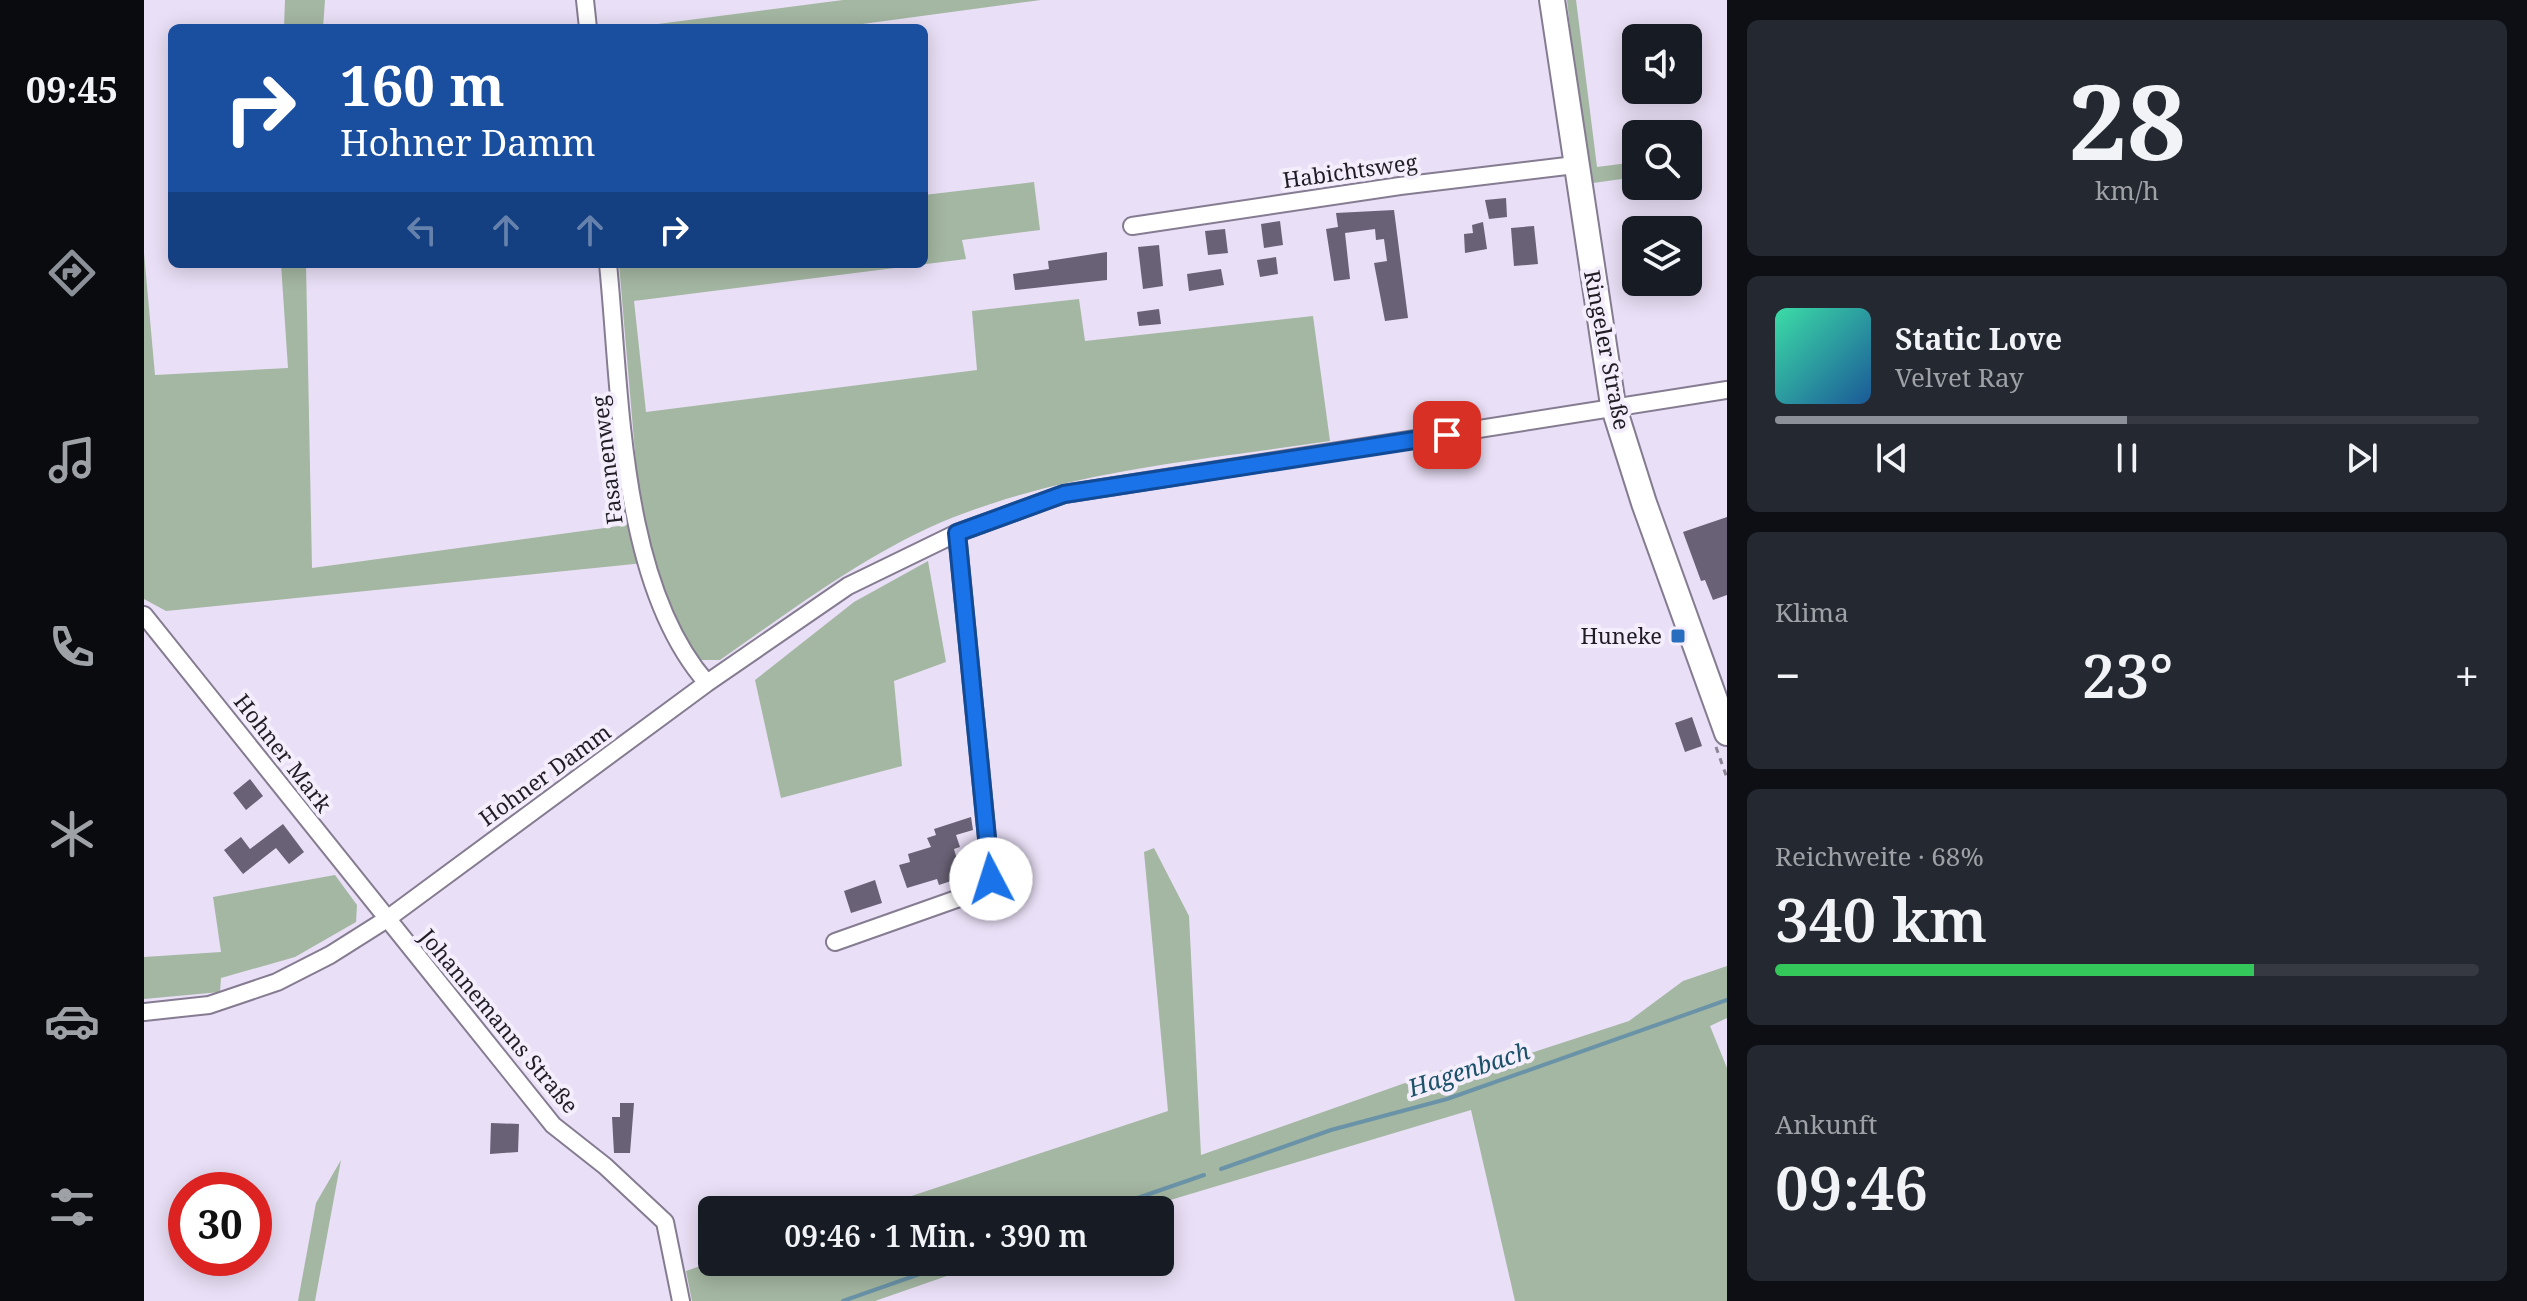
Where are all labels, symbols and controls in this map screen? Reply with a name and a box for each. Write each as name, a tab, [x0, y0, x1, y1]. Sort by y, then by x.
map controls	[1622, 24, 1702, 296]
button: sound	[1622, 24, 1702, 104]
text: 160 m	[340, 46, 505, 122]
text: 28	[2068, 49, 2186, 190]
icon: right	[208, 56, 312, 160]
text: 09:45	[26, 65, 118, 114]
text: Hohner Damm	[340, 118, 595, 167]
button: search	[1622, 120, 1702, 200]
street label: Habichtsweg	[1281, 146, 1419, 194]
text: km/h	[2095, 172, 2159, 208]
icon: left	[400, 208, 444, 252]
icon: ahead	[484, 208, 528, 252]
icon: ahead	[568, 208, 612, 252]
icon: right	[652, 208, 696, 252]
button: layers	[1622, 216, 1702, 296]
icon: directions	[44, 245, 100, 301]
street label: Ringeler Straße	[1578, 267, 1638, 432]
text: Static Love	[1895, 318, 2062, 359]
text: Velvet Ray	[1895, 359, 2024, 395]
street label: Fasanenweg	[583, 394, 629, 526]
pin	[1413, 401, 1481, 469]
icon: arrive	[1425, 413, 1469, 457]
icon: music	[44, 432, 100, 488]
icon: previous	[1870, 436, 1914, 480]
icon: pause	[2105, 436, 2149, 480]
icon: next	[2340, 436, 2384, 480]
text: Klima	[1775, 594, 1849, 630]
icon: phone	[44, 619, 100, 675]
place label: Huneke	[1580, 620, 1662, 650]
marker: Huneke	[1669, 627, 1687, 645]
text: 23°	[2082, 634, 2173, 716]
text: −	[1775, 645, 1800, 705]
text: +	[2454, 645, 2479, 705]
street label: Hohner Mark	[228, 687, 340, 818]
street label: Hohner Damm	[472, 716, 617, 832]
icon: climate	[44, 806, 100, 862]
position arrow	[949, 837, 1033, 921]
text: Reichweite · 68%	[1775, 838, 1984, 874]
text: 340 km	[1775, 878, 1987, 960]
street label: Johannemanns Straße	[413, 921, 586, 1119]
icon: car	[44, 993, 100, 1049]
water label: Hagenbach	[1403, 1033, 1534, 1104]
text: Ankunft	[1775, 1106, 1877, 1142]
text: 09:46	[1775, 1146, 1928, 1228]
speed limit sign: 30	[168, 1172, 272, 1276]
icon: filters	[44, 1179, 100, 1235]
text: 09:46 · 1 Min. · 390 m	[784, 1215, 1088, 1256]

